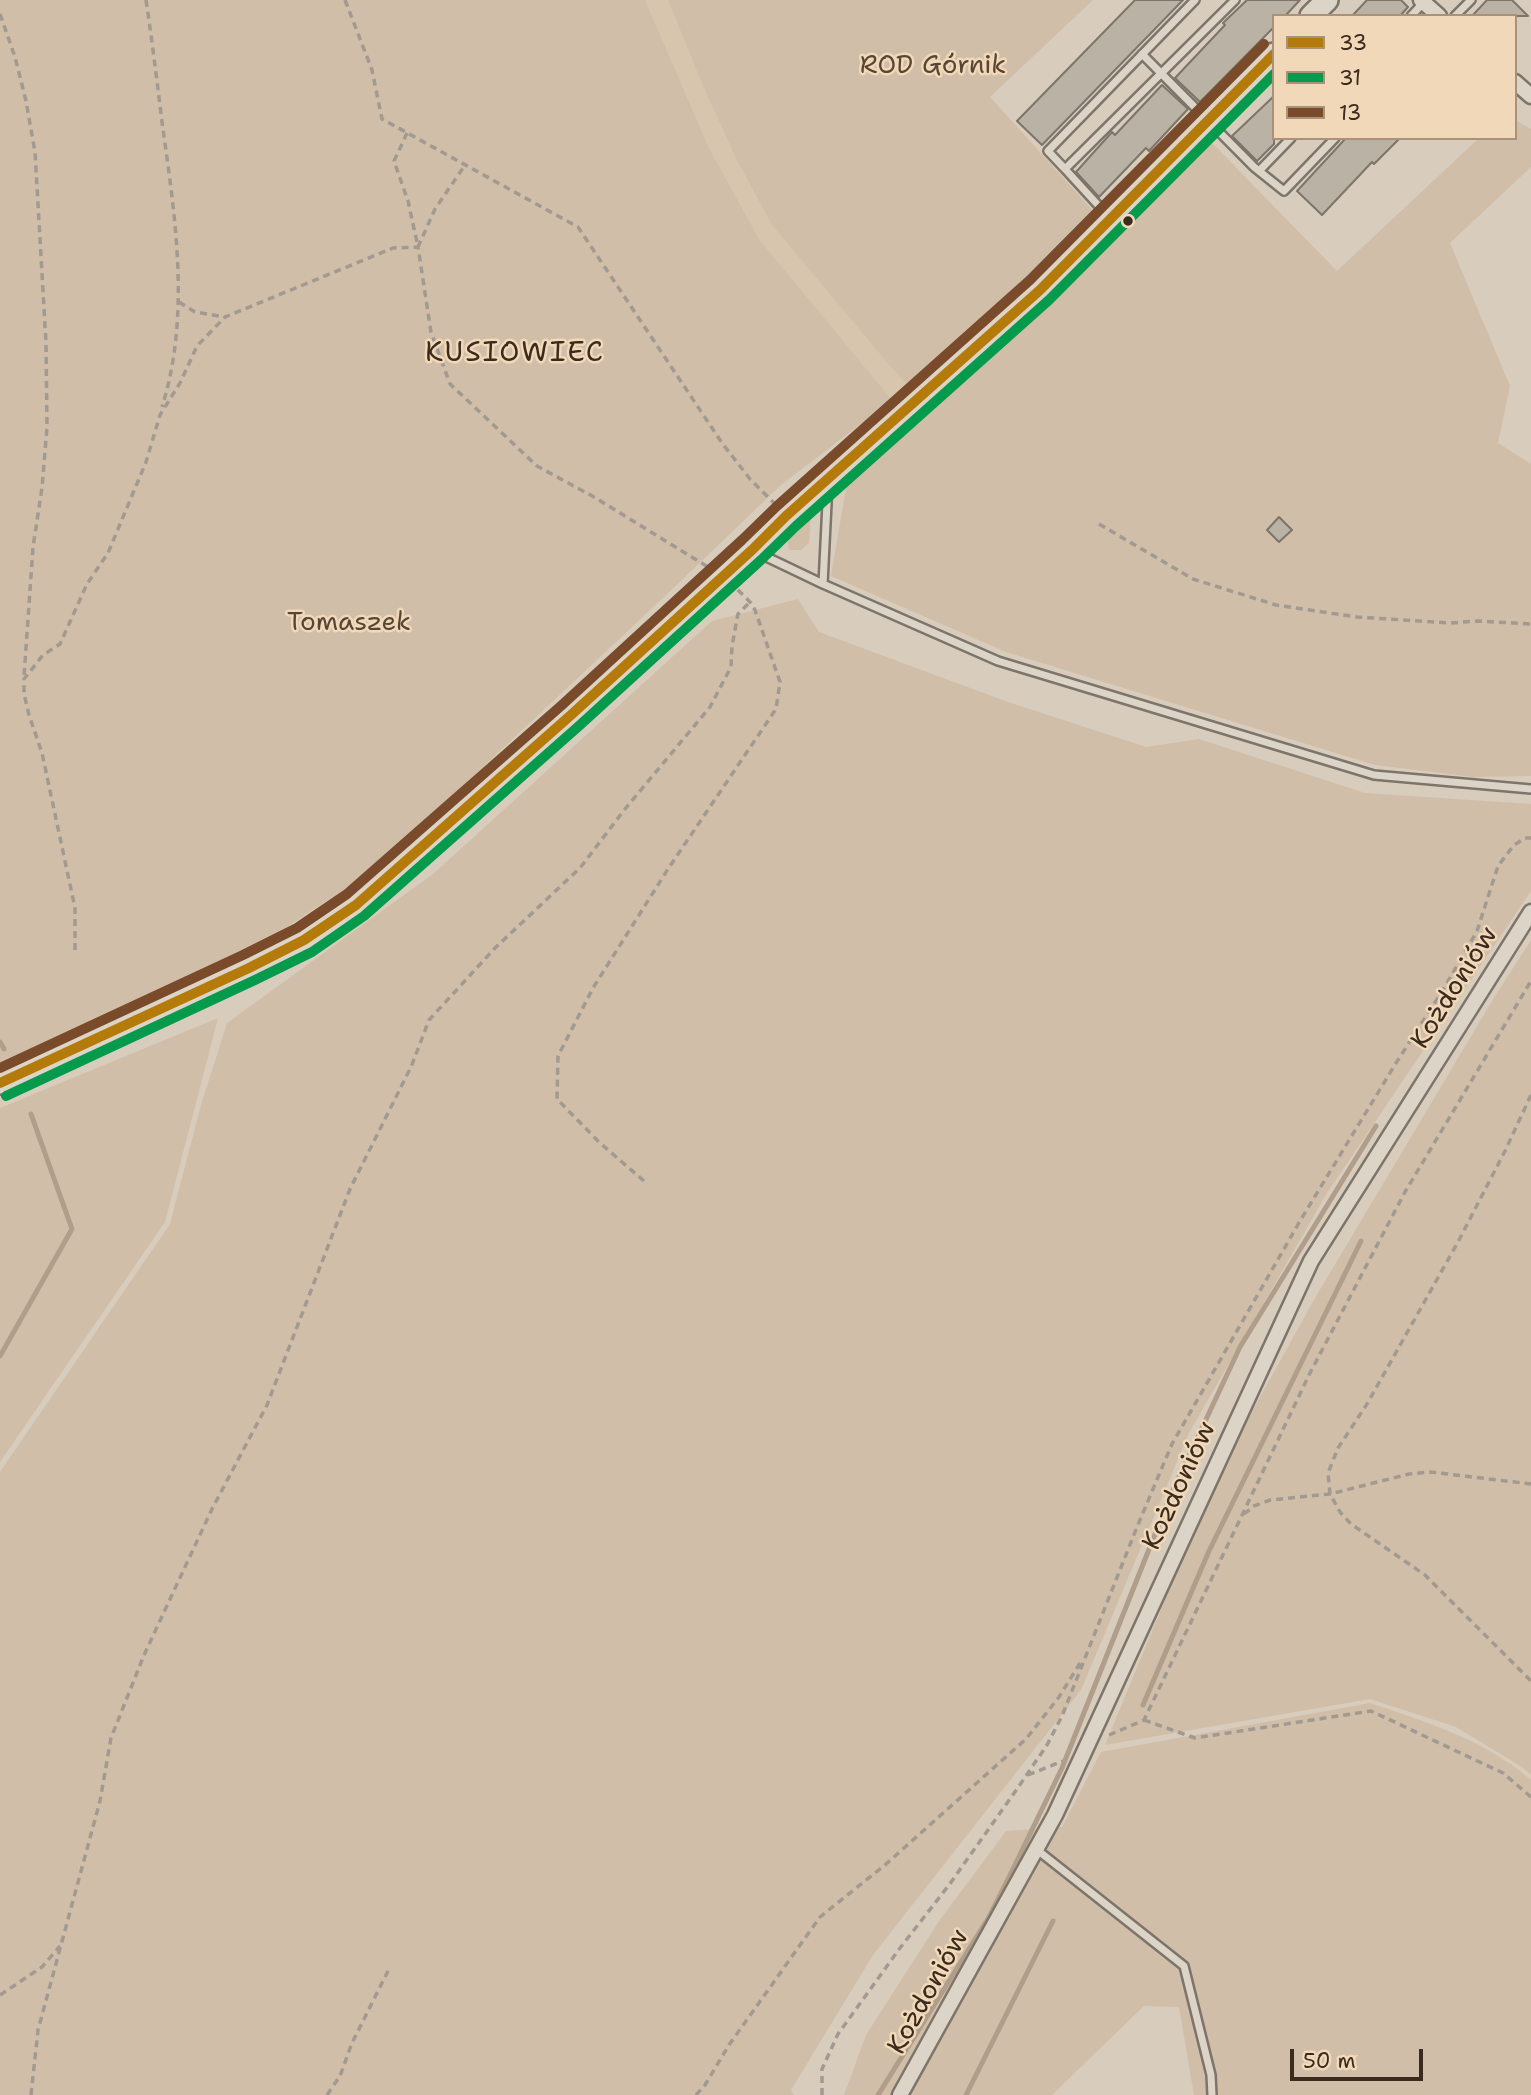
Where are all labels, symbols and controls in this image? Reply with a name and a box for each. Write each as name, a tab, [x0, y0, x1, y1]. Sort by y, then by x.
legend	[1272, 14, 1517, 140]
text: 33	[1339, 29, 1367, 57]
park label: ROD Górnik	[860, 50, 1006, 82]
text: 31	[1339, 64, 1361, 92]
text: 13	[1339, 99, 1361, 127]
unlabelled marker	[1121, 214, 1135, 228]
district label: KUSIOWIEC	[426, 337, 604, 371]
park label: Tomaszek	[287, 607, 411, 639]
street label: Kożdoniów	[1405, 921, 1505, 1055]
street label: Kożdoniów	[1137, 1417, 1223, 1555]
street label: Kożdoniów	[882, 1924, 976, 2060]
scale bar	[1293, 2036, 1426, 2080]
text: 50 m	[1303, 2047, 1356, 2075]

